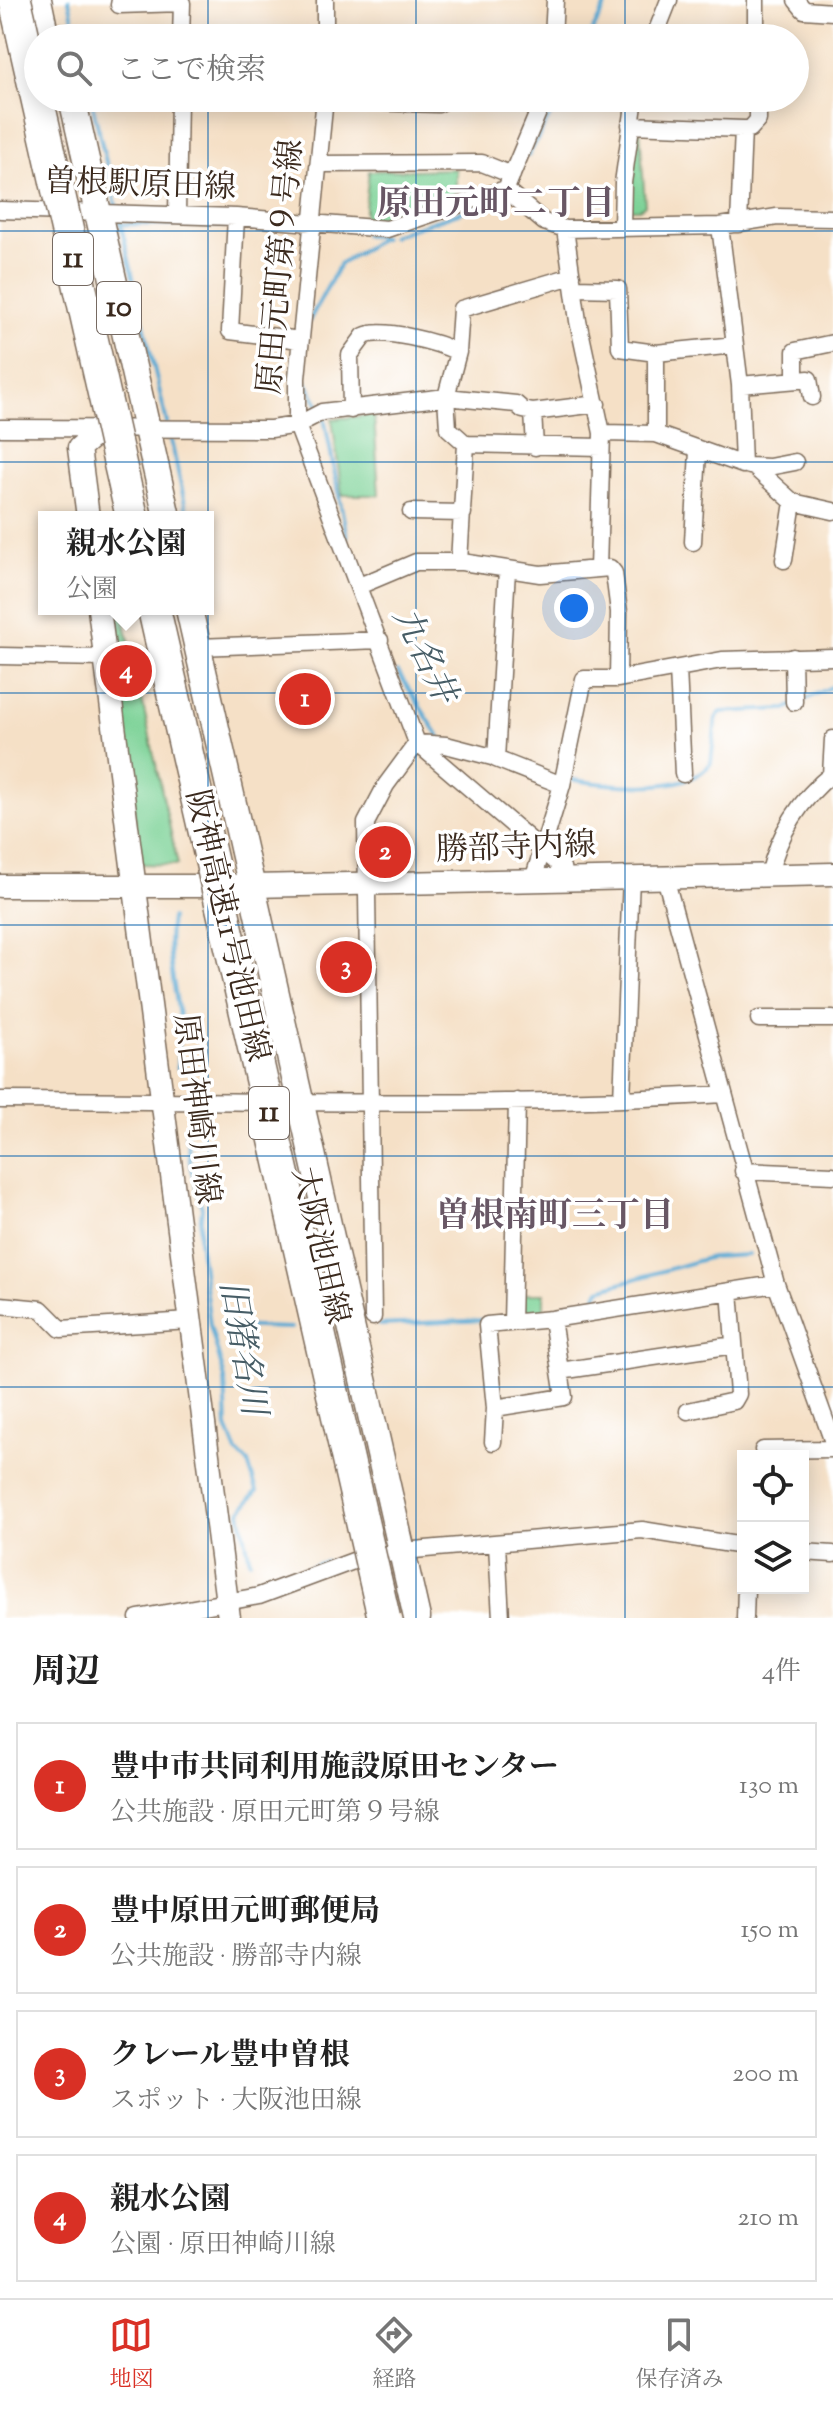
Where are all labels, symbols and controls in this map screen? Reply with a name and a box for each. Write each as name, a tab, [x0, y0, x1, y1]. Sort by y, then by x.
search box	[24, 24, 809, 112]
icon: search	[52, 46, 96, 90]
text: ここで検索	[116, 50, 266, 93]
street label: 原田元町第９号線	[248, 137, 316, 397]
street label: 曽根駅原田線	[43, 160, 237, 212]
district label: 原田元町二丁目	[377, 181, 615, 230]
road number: 11	[53, 233, 93, 285]
road number: 10	[97, 282, 141, 334]
popup	[38, 511, 214, 615]
text: 親水公園	[66, 524, 186, 567]
text: 公園	[66, 572, 118, 609]
your location	[554, 588, 594, 628]
water label: 九名井	[379, 599, 469, 715]
pin: 4	[100, 641, 152, 701]
pin: 1	[279, 669, 331, 729]
street label: 阪神高速11号池田線	[172, 786, 280, 1066]
pin: 2	[359, 822, 411, 882]
street label: 勝部寺内線	[435, 823, 597, 875]
pin: 3	[320, 937, 372, 997]
street label: 原田神崎川線	[160, 1011, 230, 1207]
road number: 11	[249, 1087, 289, 1139]
street label: 大阪池田線	[279, 1163, 359, 1329]
district label: 曽根南町三丁目	[436, 1193, 674, 1242]
water label: 旧猪名川	[205, 1277, 278, 1423]
map controls	[737, 1450, 809, 1594]
button: locate	[737, 1450, 809, 1522]
button: layers	[737, 1522, 809, 1594]
text: 周辺	[32, 1649, 100, 1698]
text: 4件	[762, 1654, 801, 1691]
text: 豊中市共同利用施設原田センター	[110, 1747, 559, 1790]
text: 1	[56, 1768, 64, 1805]
text: 130 m	[739, 1768, 799, 1805]
text: 公共施設 · 原田元町第９号線	[110, 1795, 440, 1832]
text: 豊中原田元町郵便局	[110, 1891, 380, 1934]
text: 2	[54, 1912, 66, 1949]
text: 150 m	[740, 1912, 799, 1949]
text: 公共施設 · 勝部寺内線	[110, 1939, 362, 1976]
text: クレール豊中曽根	[110, 2035, 349, 2078]
text: 3	[55, 2056, 65, 2093]
text: 200 m	[732, 2056, 799, 2093]
text: スポット · 大阪池田線	[110, 2083, 362, 2120]
text: 親水公園	[110, 2179, 230, 2222]
text: 4	[53, 2200, 67, 2237]
text: 210 m	[737, 2200, 799, 2237]
text: 公園 · 原田神崎川線	[110, 2227, 336, 2264]
tab: 地図	[109, 2313, 154, 2397]
tab: 経路	[372, 2313, 417, 2397]
tab: 保存済み	[635, 2313, 724, 2397]

